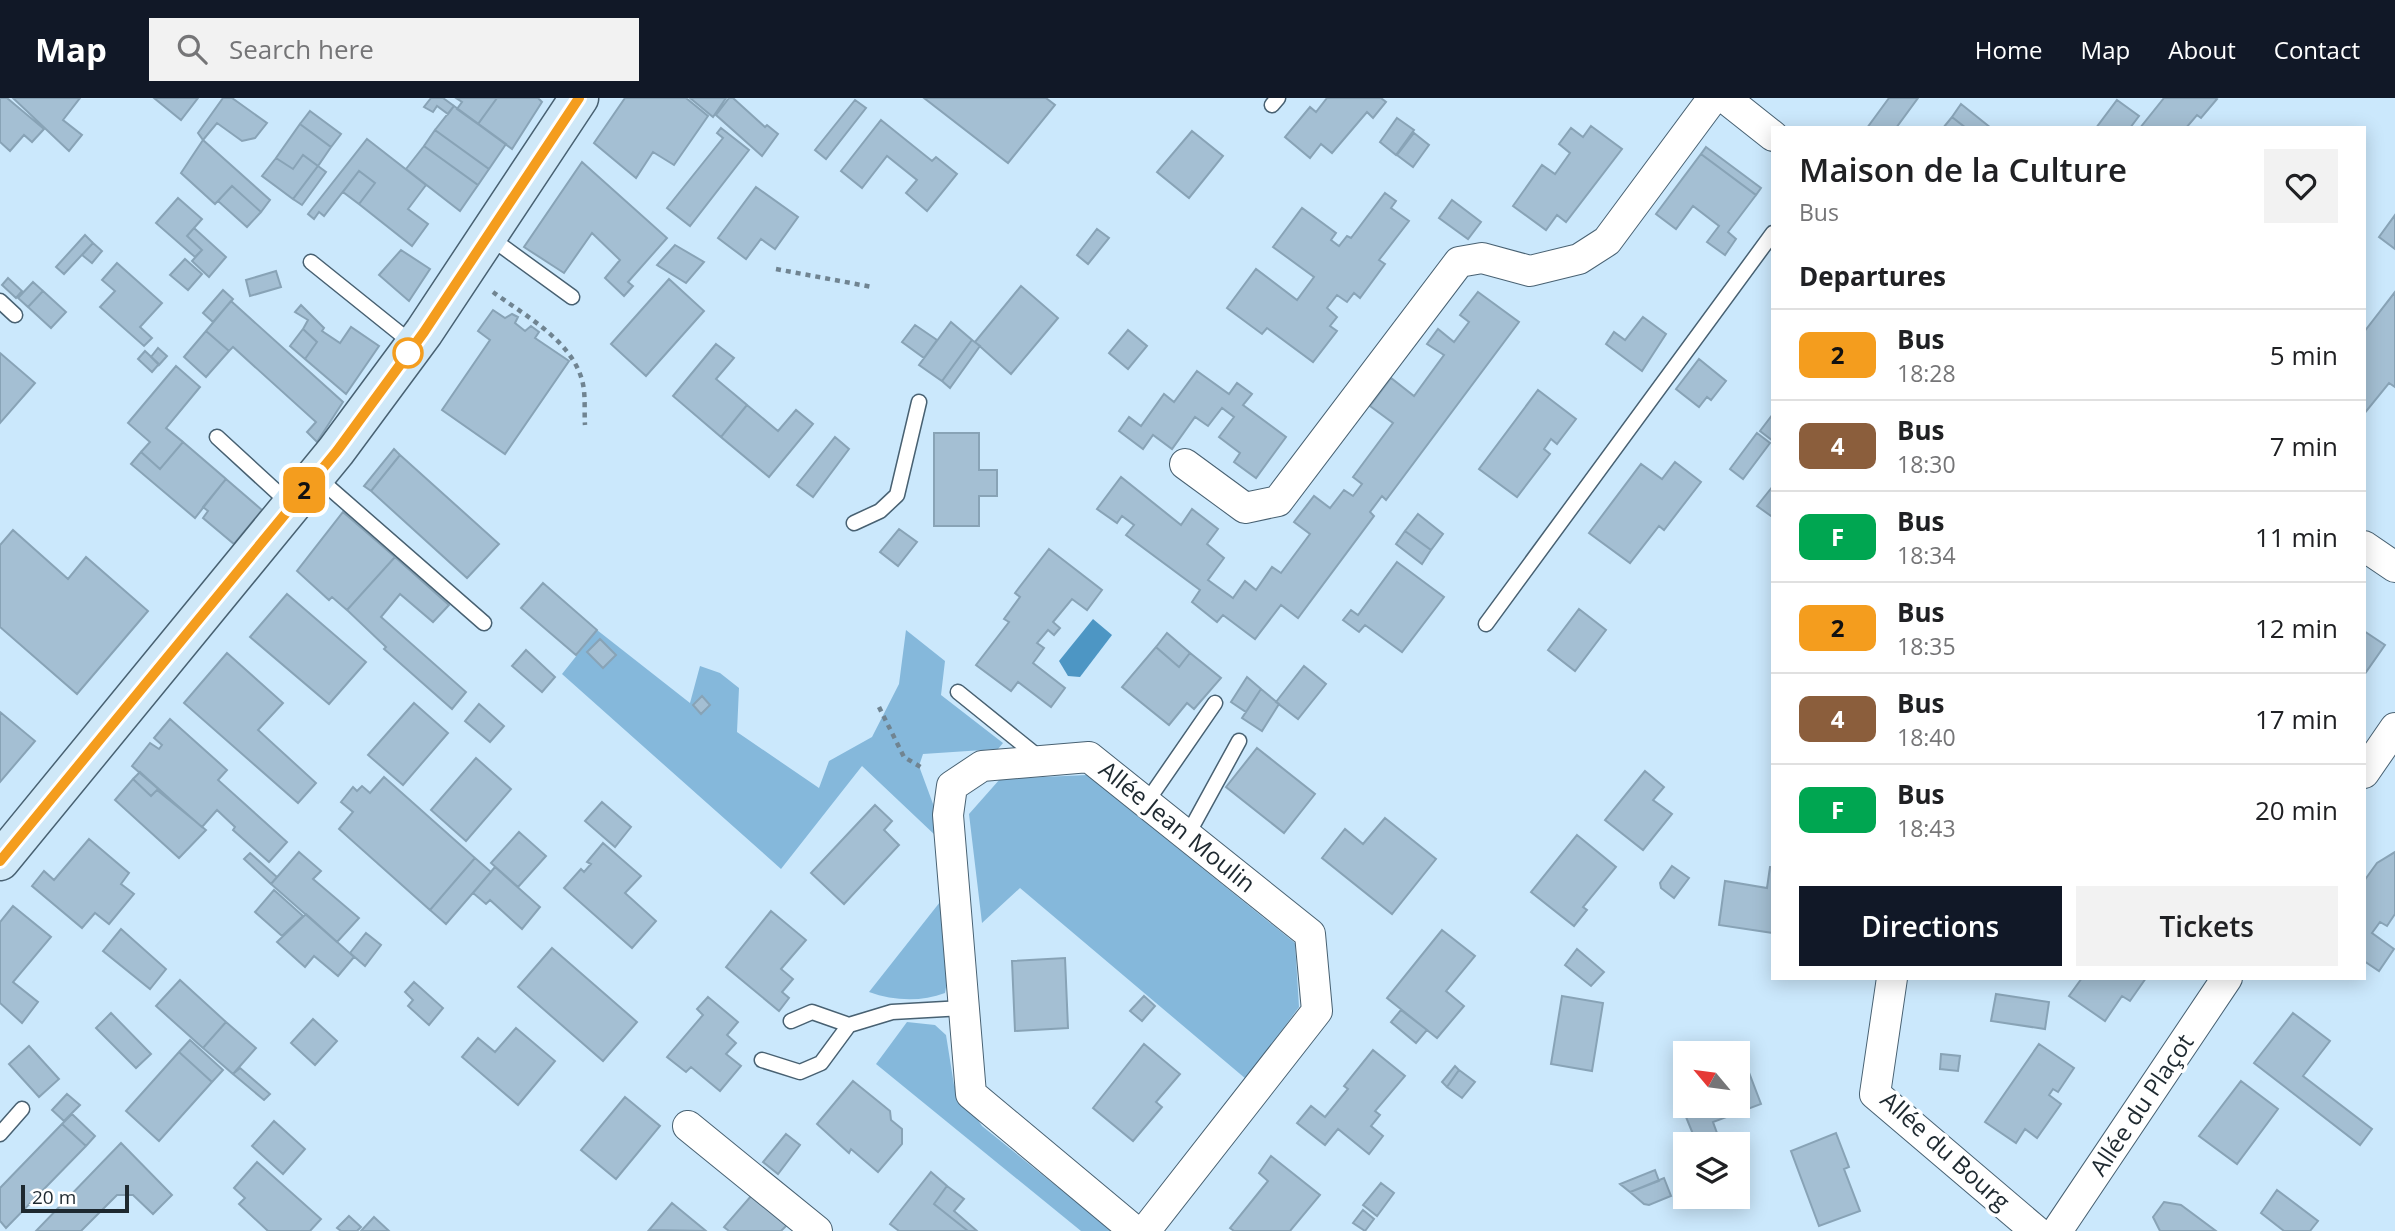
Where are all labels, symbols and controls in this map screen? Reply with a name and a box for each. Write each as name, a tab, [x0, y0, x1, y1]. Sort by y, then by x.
search box	[149, 18, 639, 81]
text: Map	[35, 27, 107, 72]
icon: search	[173, 30, 211, 68]
text: Search here	[229, 31, 374, 67]
text: Home	[1975, 33, 2043, 66]
text: Map	[2081, 33, 2130, 66]
text: About	[2168, 33, 2236, 66]
text: Contact	[2274, 33, 2360, 66]
text: Maison de la Culture	[1799, 147, 2127, 192]
button: heart	[2264, 149, 2338, 223]
text: Bus	[1799, 196, 1839, 228]
text: Departures	[1799, 258, 1946, 294]
text: Bus	[1897, 321, 1944, 357]
text: 5 min	[2270, 337, 2338, 373]
unlabelled marker	[393, 338, 423, 368]
text: 2	[1831, 338, 1844, 371]
text: 18:28	[1897, 357, 1956, 389]
text: Bus	[1897, 412, 1944, 448]
text: 7 min	[2270, 428, 2338, 464]
text: 4	[1831, 429, 1844, 462]
text: 18:30	[1897, 448, 1956, 480]
line badge: 2	[281, 467, 327, 513]
text: 2	[297, 473, 311, 506]
text: Bus	[1897, 503, 1944, 539]
text: 11 min	[2255, 519, 2338, 555]
text: F	[1831, 520, 1844, 553]
text: 18:34	[1897, 539, 1956, 571]
text: Bus	[1897, 594, 1944, 630]
text: 12 min	[2255, 610, 2338, 646]
text: 2	[1831, 611, 1844, 644]
text: 18:35	[1897, 630, 1956, 662]
text: Bus	[1897, 685, 1944, 721]
text: 17 min	[2255, 701, 2338, 737]
text: 4	[1831, 702, 1844, 735]
text: 18:40	[1897, 721, 1956, 753]
street label: Allée Jean Moulin	[1093, 753, 1263, 899]
text: Bus	[1897, 776, 1944, 812]
text: 20 min	[2255, 792, 2338, 828]
text: F	[1831, 793, 1844, 826]
text: 18:43	[1897, 812, 1956, 844]
button: Directions	[1799, 886, 2062, 966]
button: Tickets	[2076, 886, 2338, 966]
street label: Allée du Plaçot	[2081, 1027, 2200, 1182]
north arrow	[1673, 1041, 1750, 1118]
map controls	[1673, 1041, 1750, 1209]
street label: Allée du Bourg	[1874, 1083, 2018, 1217]
button: layers	[1673, 1132, 1750, 1209]
scale bar	[21, 1182, 130, 1214]
text: 20 m	[32, 1184, 76, 1210]

